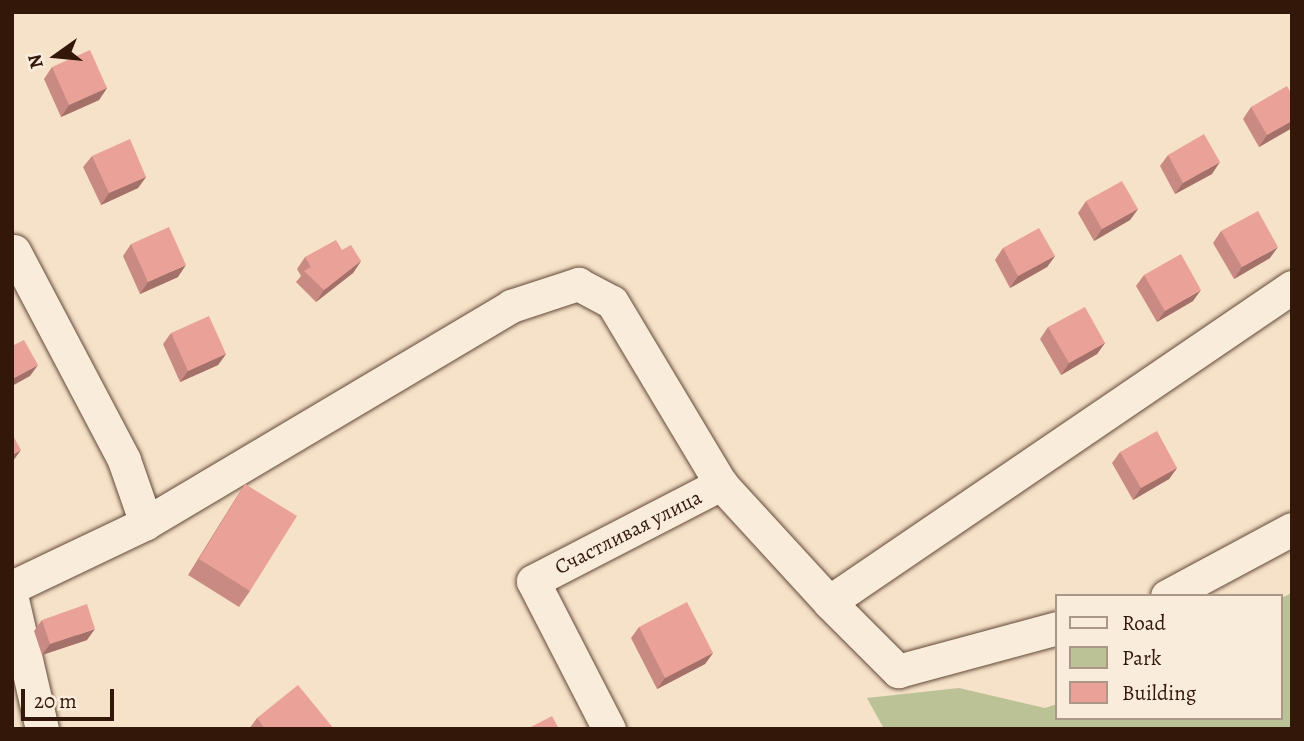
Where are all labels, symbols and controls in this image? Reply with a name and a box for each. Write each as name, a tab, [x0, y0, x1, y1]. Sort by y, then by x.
north arrow	[21, 21, 91, 91]
text: N	[21, 51, 50, 71]
street label: Счастливая улица	[550, 484, 706, 580]
legend	[1056, 594, 1283, 720]
text: Road	[1122, 609, 1166, 637]
text: Park	[1122, 644, 1161, 672]
scale bar	[24, 674, 117, 718]
text: Building	[1122, 679, 1196, 707]
text: 20 m	[34, 687, 77, 715]

